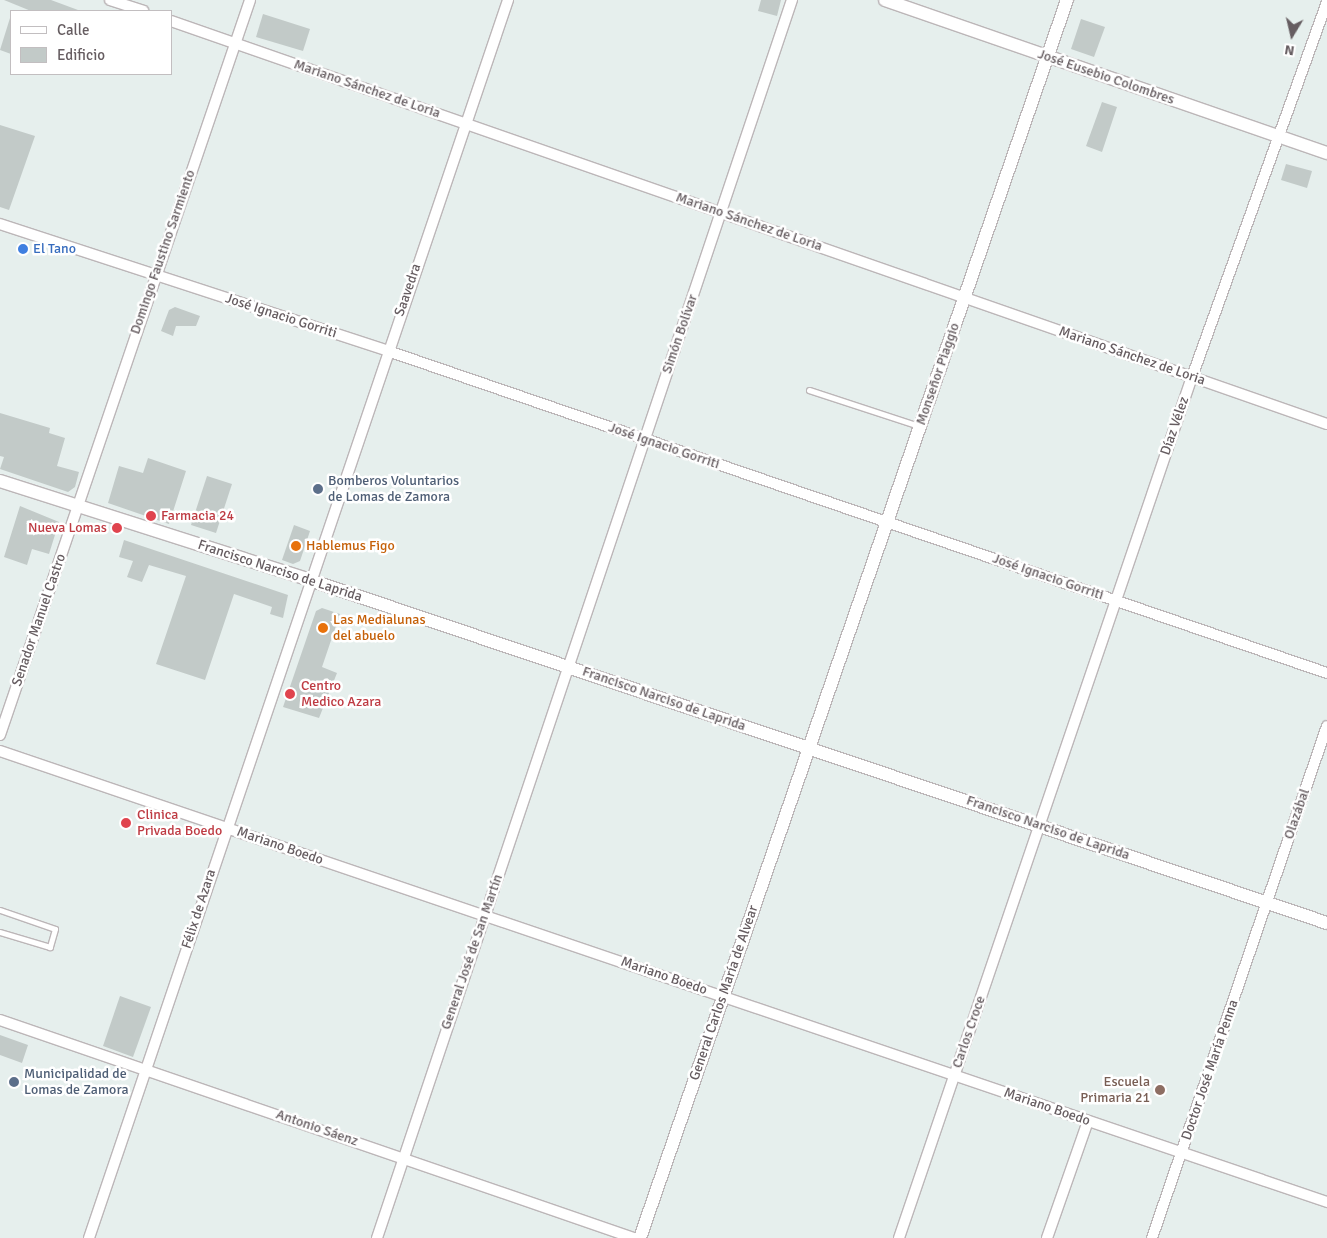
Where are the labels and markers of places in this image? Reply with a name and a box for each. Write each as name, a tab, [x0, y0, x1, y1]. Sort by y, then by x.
place label: El Tano	[33, 241, 76, 257]
marker: El Tano	[17, 243, 29, 255]
place label: Bomberos Voluntarios de Lomas de Zamora	[328, 473, 459, 506]
marker: Bomberos Voluntarios de Lomas de Zamora	[312, 483, 324, 495]
place label: Farmacia 24	[161, 508, 234, 524]
marker: Farmacia 24	[145, 510, 157, 522]
place label: Nueva Lomas	[28, 520, 107, 536]
marker: Nueva Lomas	[111, 522, 123, 534]
place label: Hablemus Figo	[306, 538, 395, 554]
marker: Hablemus Figo	[290, 540, 302, 552]
place label: Las Medialunas del abuelo	[333, 612, 426, 644]
marker: Las Medialunas del abuelo	[317, 622, 329, 634]
place label: Centro Medico Azara	[301, 678, 381, 710]
marker: Centro Medico Azara	[283, 687, 297, 701]
place label: Clinica Privada Boedo	[137, 807, 222, 840]
marker: Clinica Privada Boedo	[119, 816, 133, 830]
place label: Municipalidad de Lomas de Zamora	[24, 1066, 129, 1098]
place label: Escuela Primaria 21	[1080, 1074, 1150, 1106]
marker: Municipalidad de Lomas de Zamora	[8, 1076, 20, 1088]
marker: Escuela Primaria 21	[1154, 1084, 1166, 1096]

